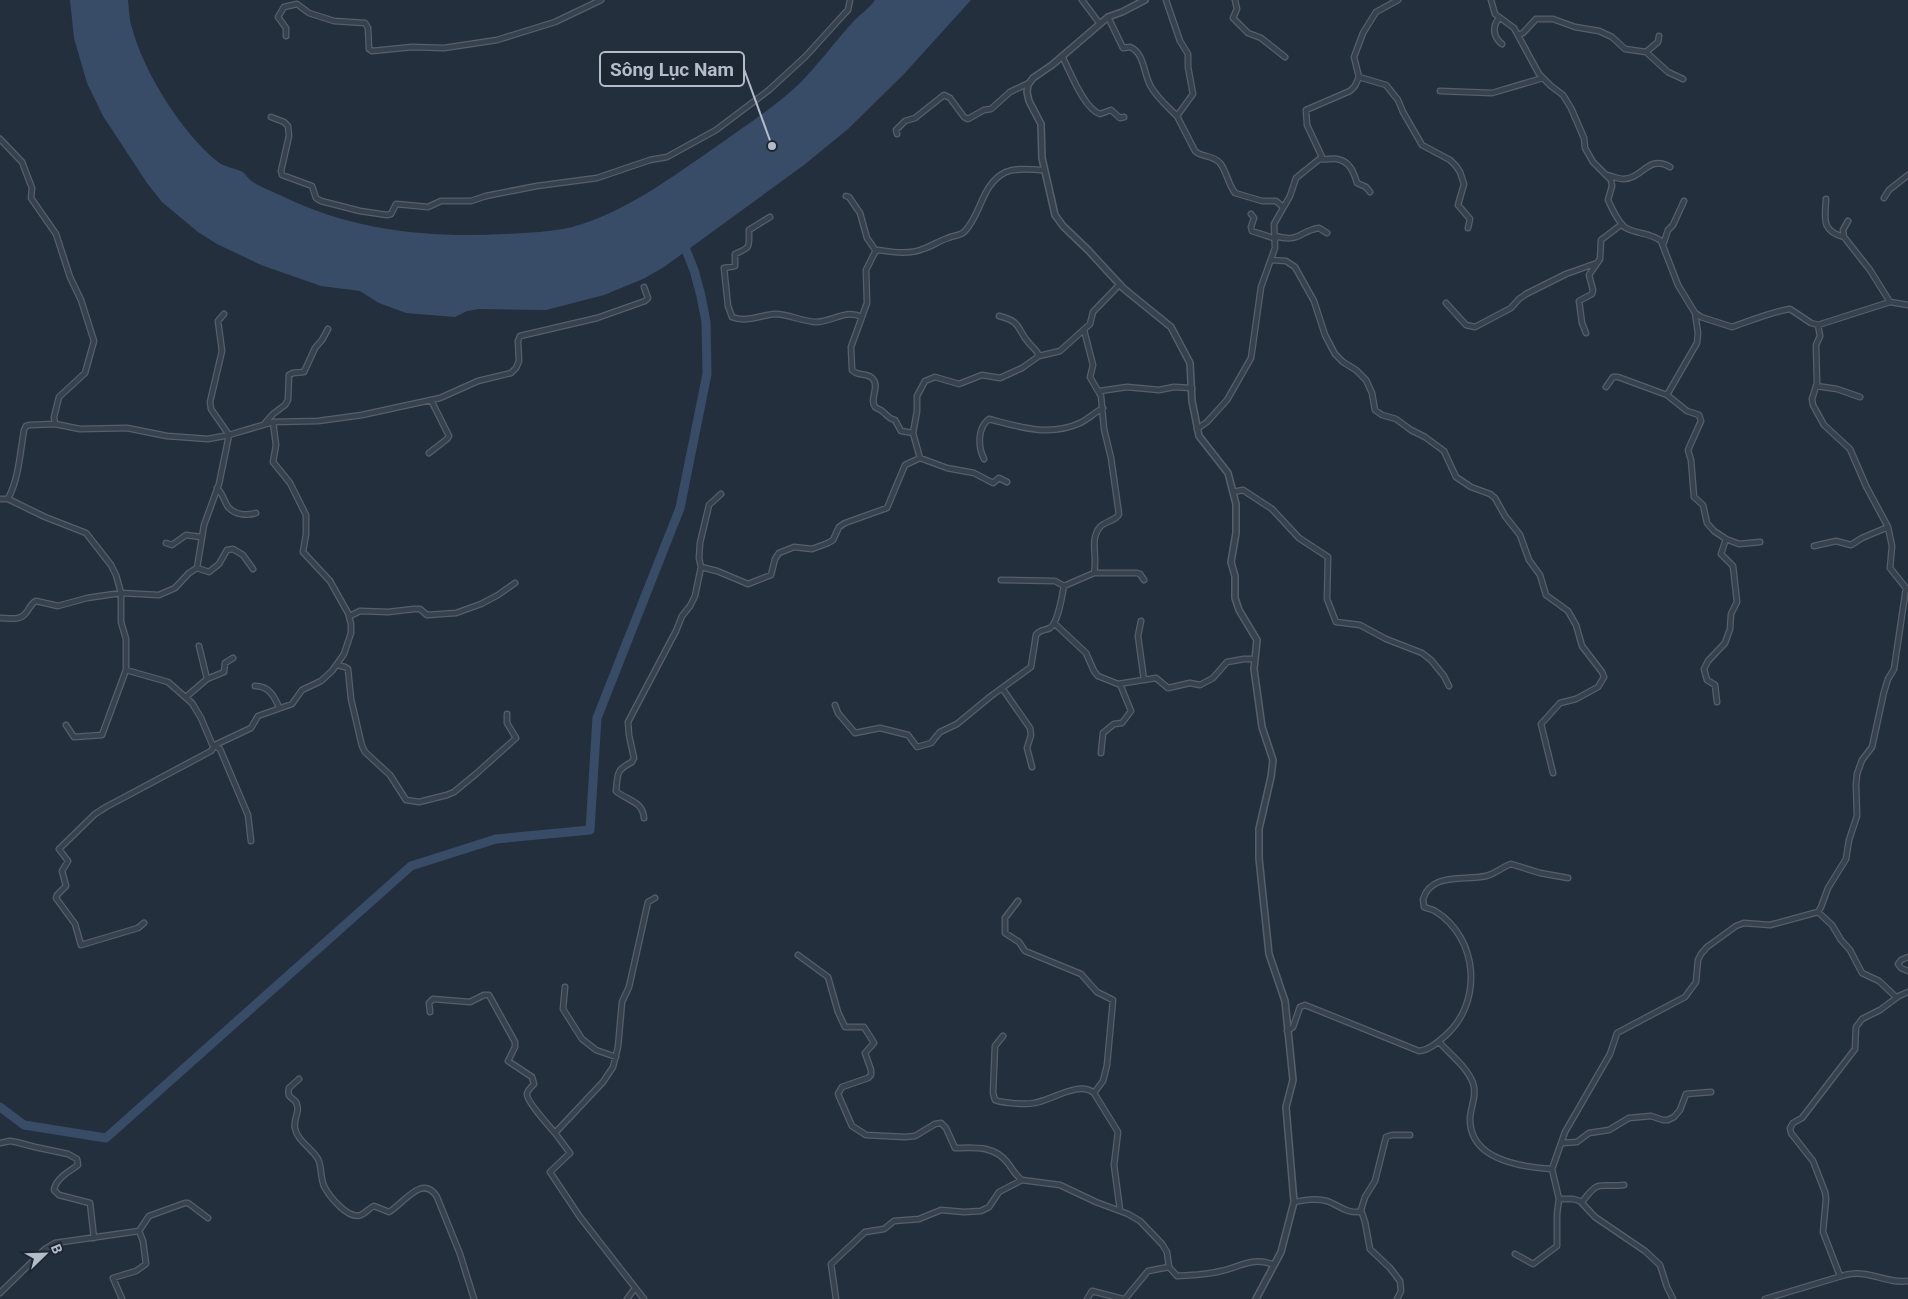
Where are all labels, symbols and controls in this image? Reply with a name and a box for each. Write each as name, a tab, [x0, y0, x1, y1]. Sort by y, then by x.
callout: Sông Lục Nam	[600, 52, 744, 86]
text: Sông Lục Nam	[610, 58, 734, 81]
north arrow	[20, 1229, 70, 1279]
text: B	[48, 1242, 66, 1256]

